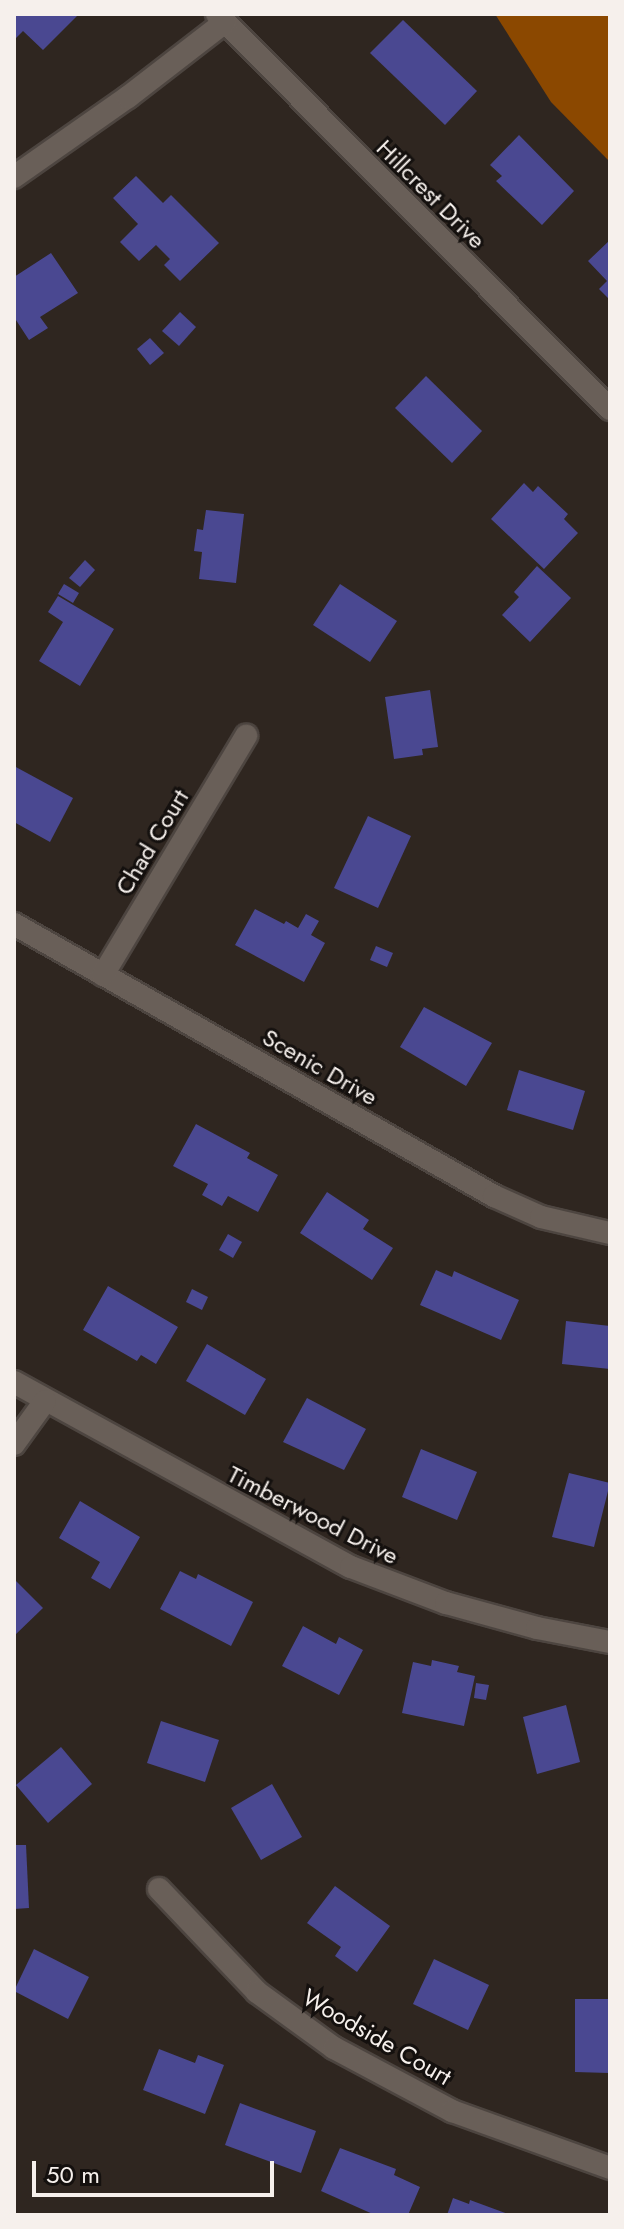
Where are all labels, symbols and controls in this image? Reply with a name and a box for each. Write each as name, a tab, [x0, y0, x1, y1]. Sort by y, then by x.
street label: Hillcrest Drive	[371, 134, 491, 254]
street label: Chad Court	[109, 784, 195, 900]
street label: Scenic Drive	[257, 1023, 383, 1111]
street label: Timberwood Drive	[223, 1460, 403, 1570]
street label: Woodside Court	[297, 1983, 457, 2091]
scale bar	[36, 2145, 278, 2195]
text: 50 m	[46, 2157, 100, 2192]

